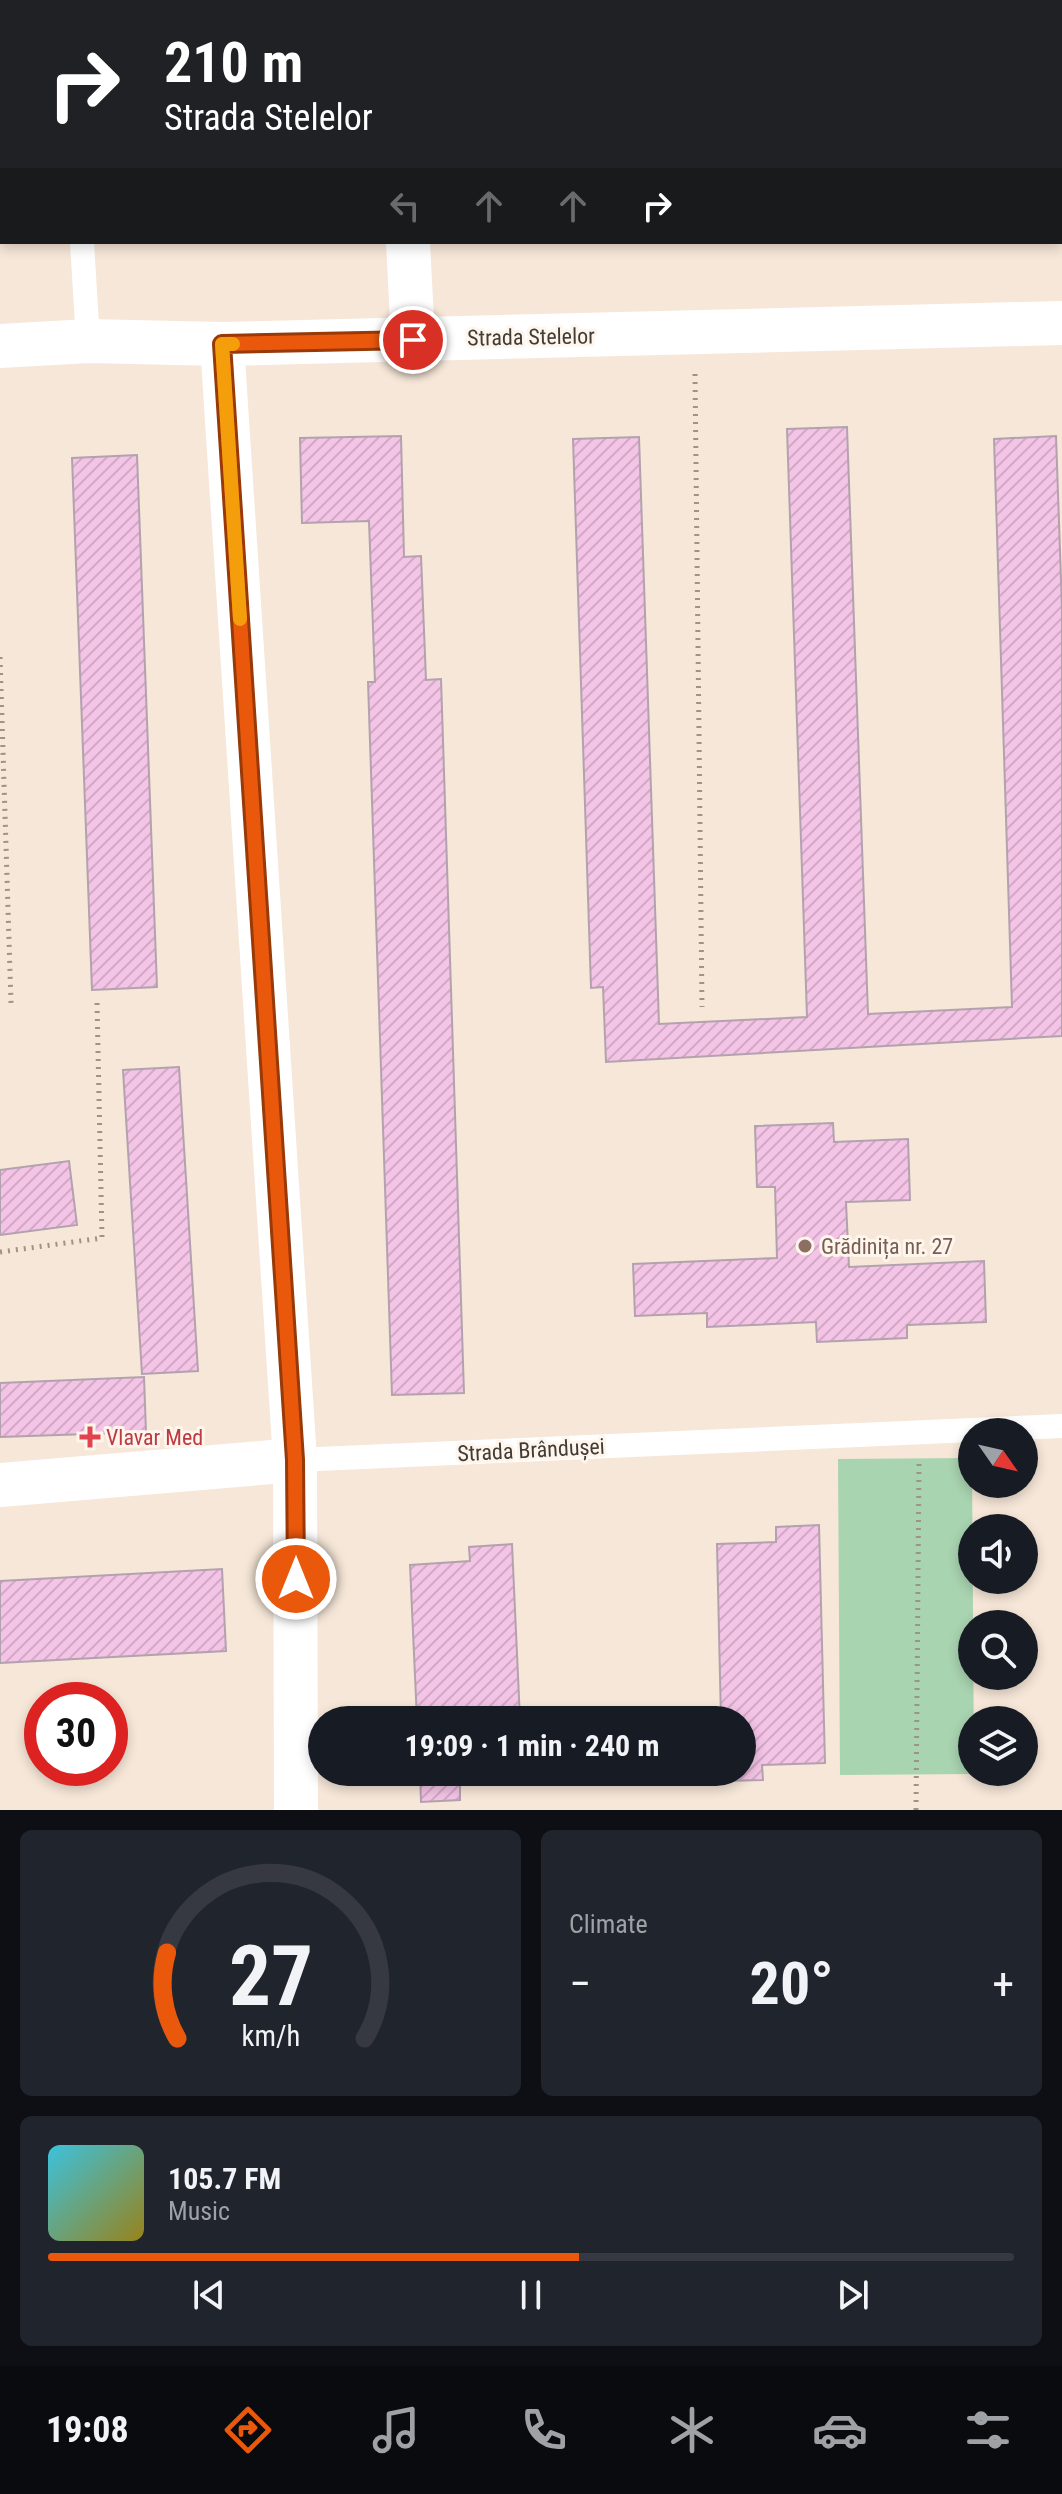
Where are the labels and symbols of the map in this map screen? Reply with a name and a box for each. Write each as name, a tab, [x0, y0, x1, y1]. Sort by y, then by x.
pin	[379, 306, 447, 374]
street label: Strada Stelelor	[467, 323, 595, 351]
place label: Grădinița nr. 27	[821, 1234, 953, 1260]
marker: Grădinița nr. 27	[796, 1237, 814, 1255]
north arrow	[958, 1418, 1038, 1498]
place label: Vlavar Med	[106, 1425, 203, 1450]
marker: Vlavar Med	[81, 1428, 99, 1446]
street label: Strada Brândușei	[457, 1434, 605, 1467]
position arrow	[254, 1537, 338, 1621]
speed limit sign: 30	[24, 1682, 128, 1786]

